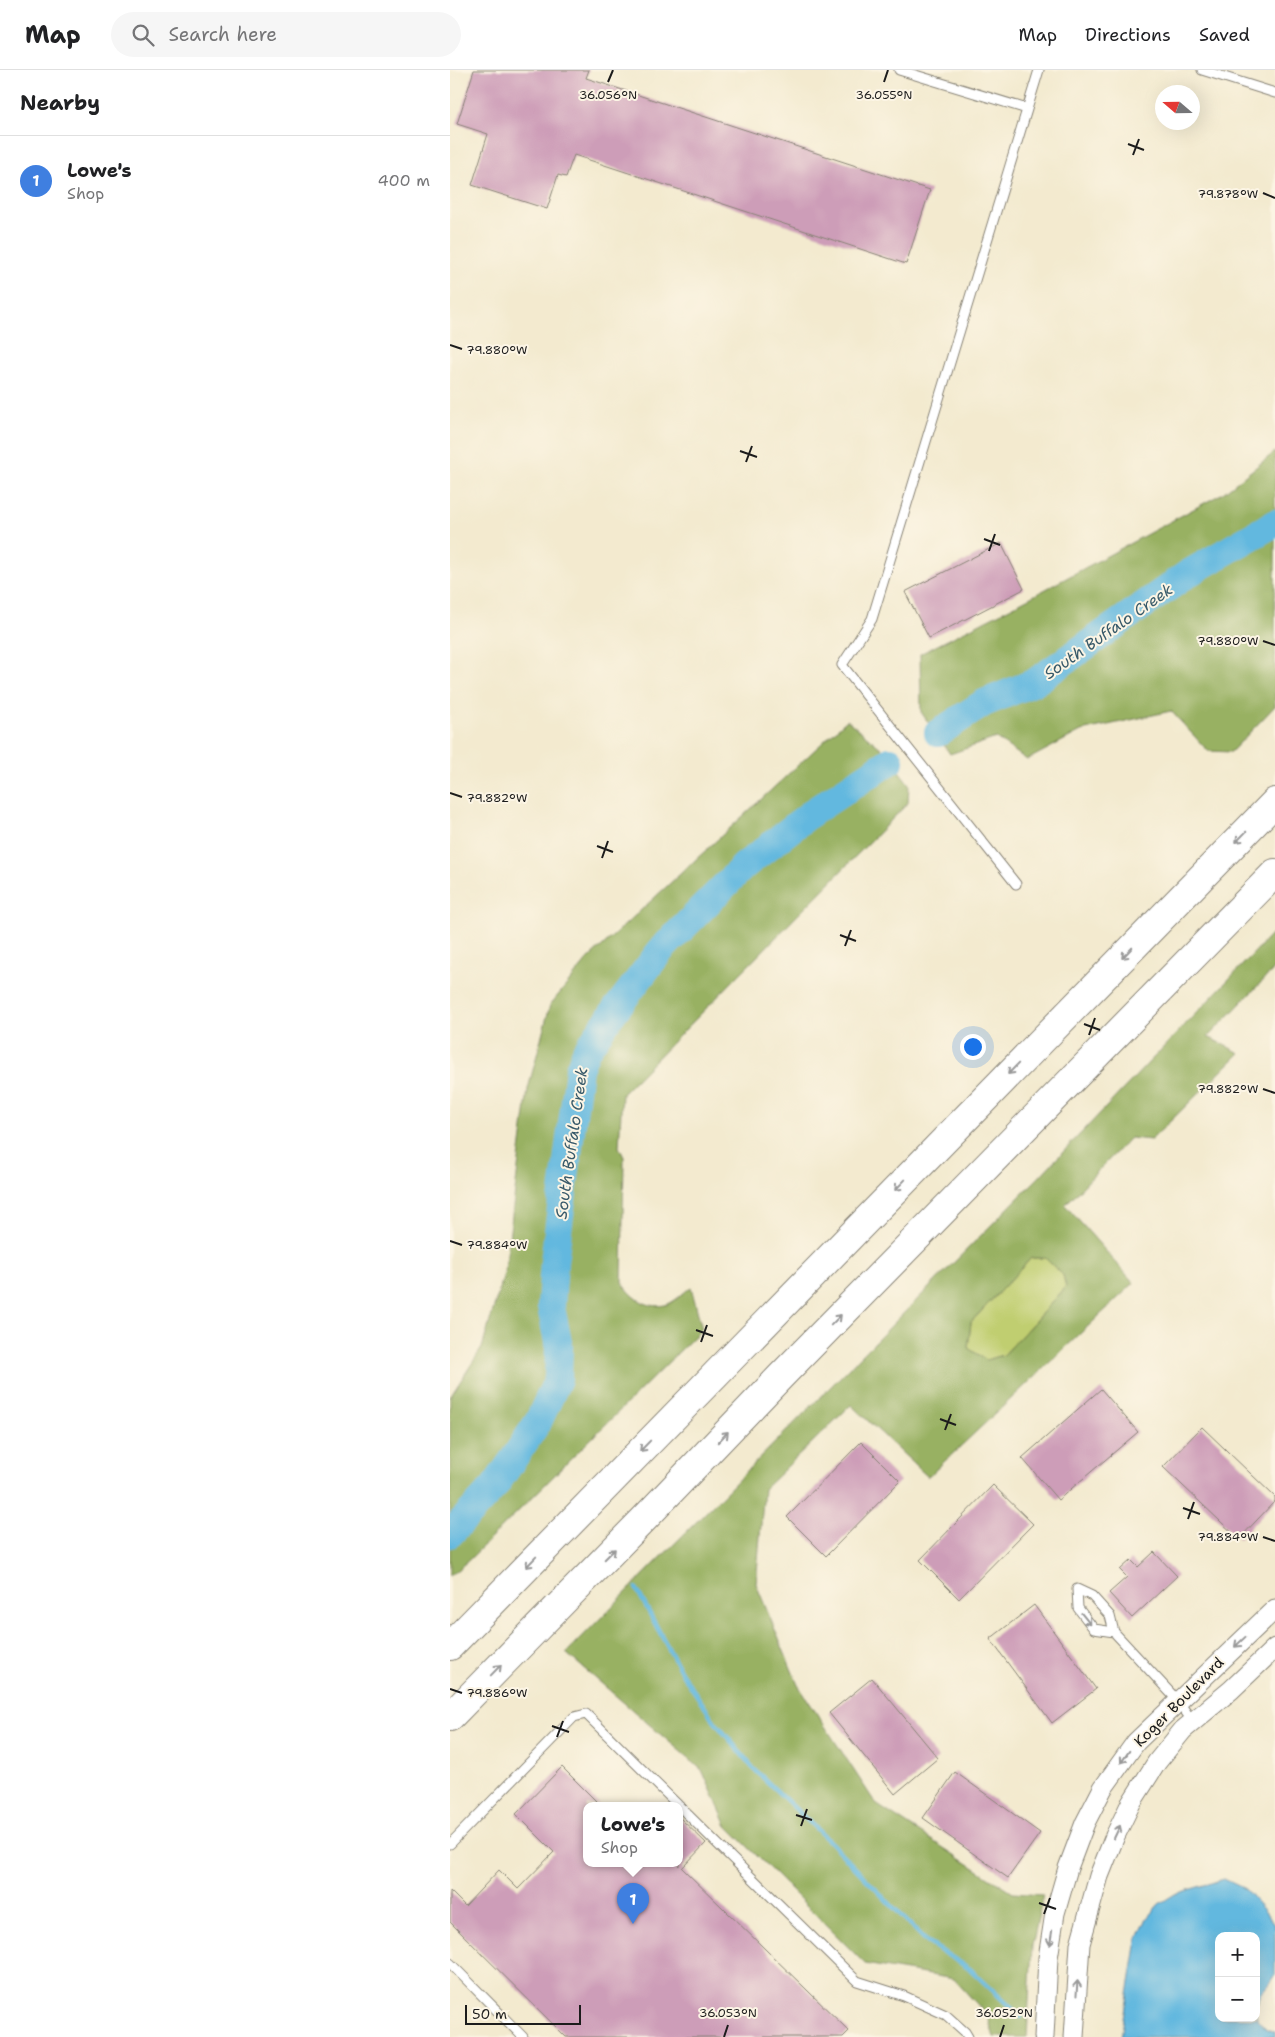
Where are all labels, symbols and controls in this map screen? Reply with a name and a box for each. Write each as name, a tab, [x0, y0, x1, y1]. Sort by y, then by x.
search box	[111, 12, 461, 57]
text: Map	[25, 19, 81, 51]
icon: search	[129, 21, 157, 49]
text: Search here	[169, 22, 277, 47]
text: Map	[1019, 23, 1057, 47]
text: Directions	[1085, 23, 1171, 47]
text: Saved	[1199, 23, 1250, 47]
north arrow	[1155, 85, 1200, 130]
text: 36.056°N	[579, 87, 637, 103]
text: 36.055°N	[856, 87, 912, 103]
text: Nearby	[20, 89, 100, 117]
text: Lowe's	[67, 158, 132, 183]
text: 1	[32, 170, 40, 191]
text: 400 m	[377, 170, 430, 191]
text: Shop	[67, 183, 104, 204]
text: 79.878°W	[1198, 186, 1258, 202]
text: 79.880°W	[466, 342, 528, 358]
water label: South Buffalo Creek	[1040, 579, 1177, 684]
text: 79.880°W	[1197, 633, 1259, 649]
text: 79.882°W	[467, 790, 527, 806]
one-way arrow	[1235, 831, 1247, 843]
one-way arrow	[1121, 947, 1133, 959]
your location	[960, 1034, 986, 1060]
one-way arrow	[1007, 1063, 1020, 1075]
water label: South Buffalo Creek	[550, 1066, 593, 1220]
text: 79.882°W	[1198, 1081, 1258, 1097]
one-way arrow	[894, 1179, 906, 1191]
text: 79.884°W	[466, 1237, 528, 1253]
one-way arrow	[830, 1314, 842, 1326]
one-way arrow	[717, 1430, 729, 1443]
one-way arrow	[639, 1439, 651, 1451]
text: 79.884°W	[1197, 1529, 1259, 1545]
one-way arrow	[604, 1548, 616, 1560]
one-way arrow	[525, 1555, 537, 1568]
one-way arrow	[1081, 1612, 1091, 1626]
one-way arrow	[1233, 1636, 1246, 1648]
street label: Koger Boulevard	[1130, 1652, 1229, 1751]
one-way arrow	[490, 1664, 503, 1676]
text: 79.886°W	[466, 1685, 528, 1701]
one-way arrow	[1120, 1750, 1130, 1764]
popup	[583, 1802, 683, 1867]
text: Lowe's	[601, 1812, 665, 1837]
one-way arrow	[1113, 1825, 1122, 1840]
text: Shop	[601, 1837, 638, 1858]
pin: 1	[617, 1883, 649, 1924]
one-way arrow	[1046, 1930, 1056, 1946]
map controls	[1215, 1932, 1260, 2022]
button: +	[1215, 1932, 1260, 1977]
button: −	[1215, 1977, 1260, 2022]
one-way arrow	[1072, 1981, 1081, 1997]
scale bar	[465, 2002, 581, 2025]
text: 50 m	[472, 2005, 507, 2023]
text: 36.053°N	[699, 2005, 757, 2021]
text: 36.052°N	[975, 2005, 1033, 2021]

